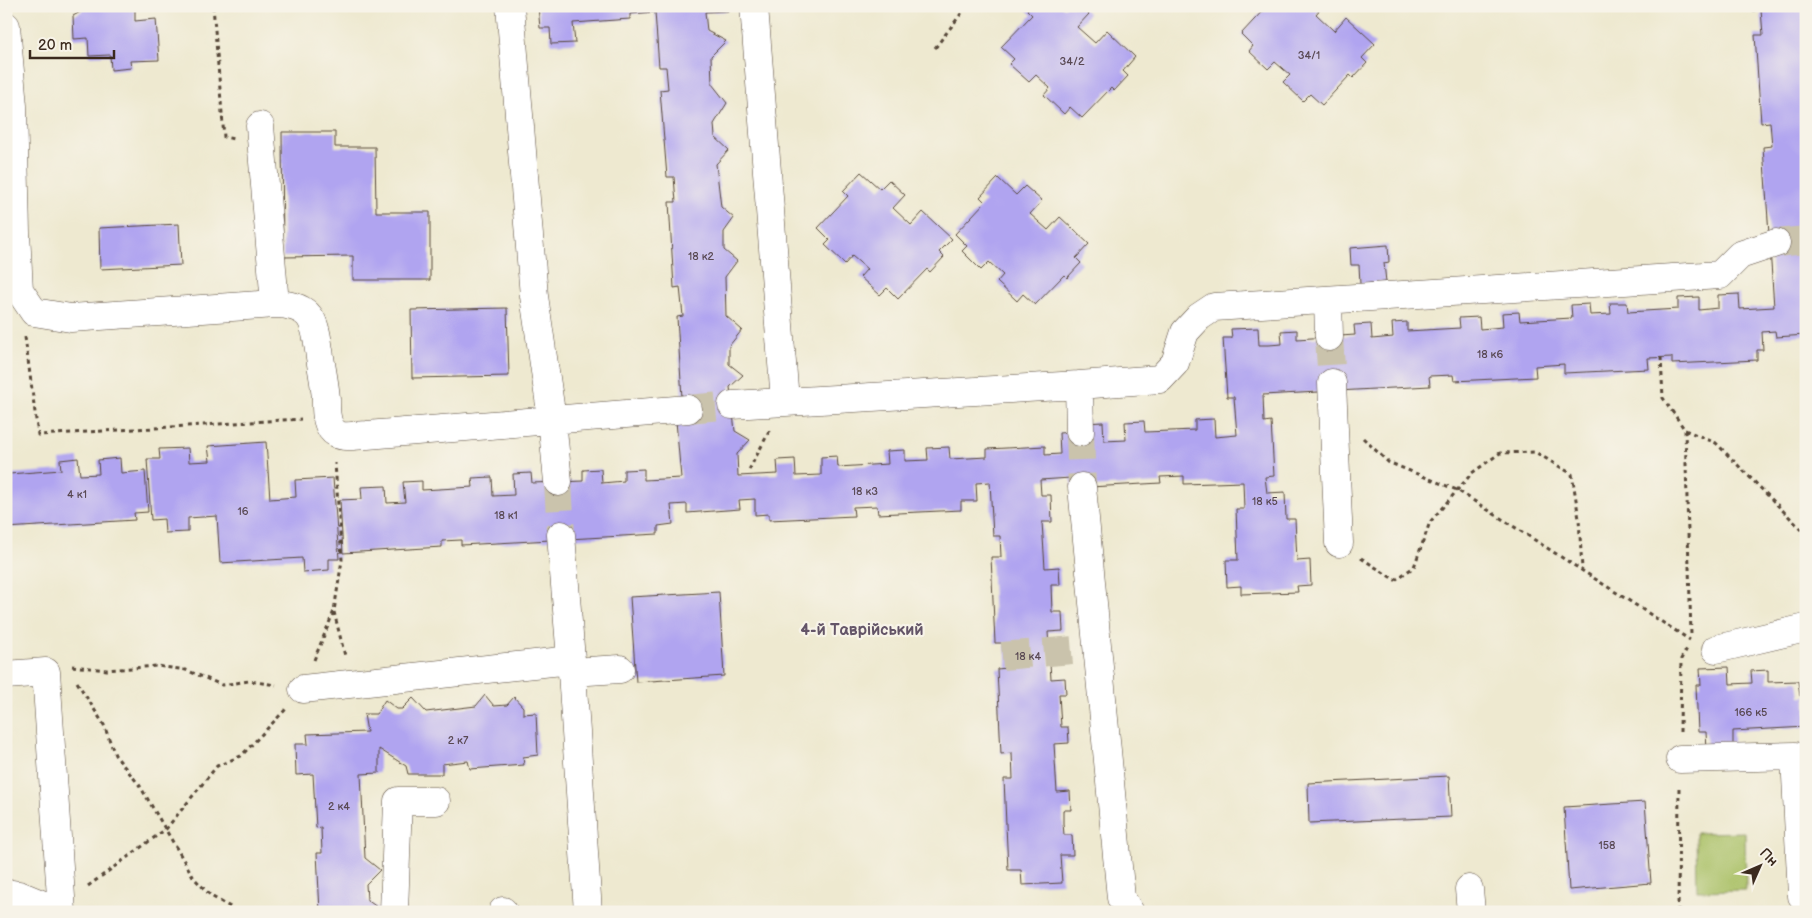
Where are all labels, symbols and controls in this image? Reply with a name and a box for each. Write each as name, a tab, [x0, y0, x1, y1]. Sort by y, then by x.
scale bar	[30, 28, 114, 60]
text: 20 m	[38, 36, 72, 55]
house number: 34/1	[1298, 49, 1320, 62]
house number: 34/2	[1060, 55, 1085, 68]
house number: 18 к2	[688, 250, 714, 263]
house number: 18 к6	[1477, 348, 1503, 361]
house number: 18 к3	[852, 485, 878, 498]
house number: 4 к1	[67, 488, 87, 501]
house number: 18 к5	[1252, 495, 1278, 508]
house number: 16	[238, 505, 249, 518]
house number: 18 к1	[494, 509, 518, 522]
district label: 4-й Таврійський	[800, 621, 924, 640]
house number: 18 к4	[1015, 650, 1041, 663]
house number: 166 к5	[1735, 706, 1767, 719]
house number: 2 к7	[448, 734, 469, 747]
house number: 2 к4	[328, 800, 350, 813]
house number: 158	[1599, 839, 1615, 852]
north arrow	[1734, 840, 1784, 890]
text: Пн	[1756, 845, 1781, 870]

